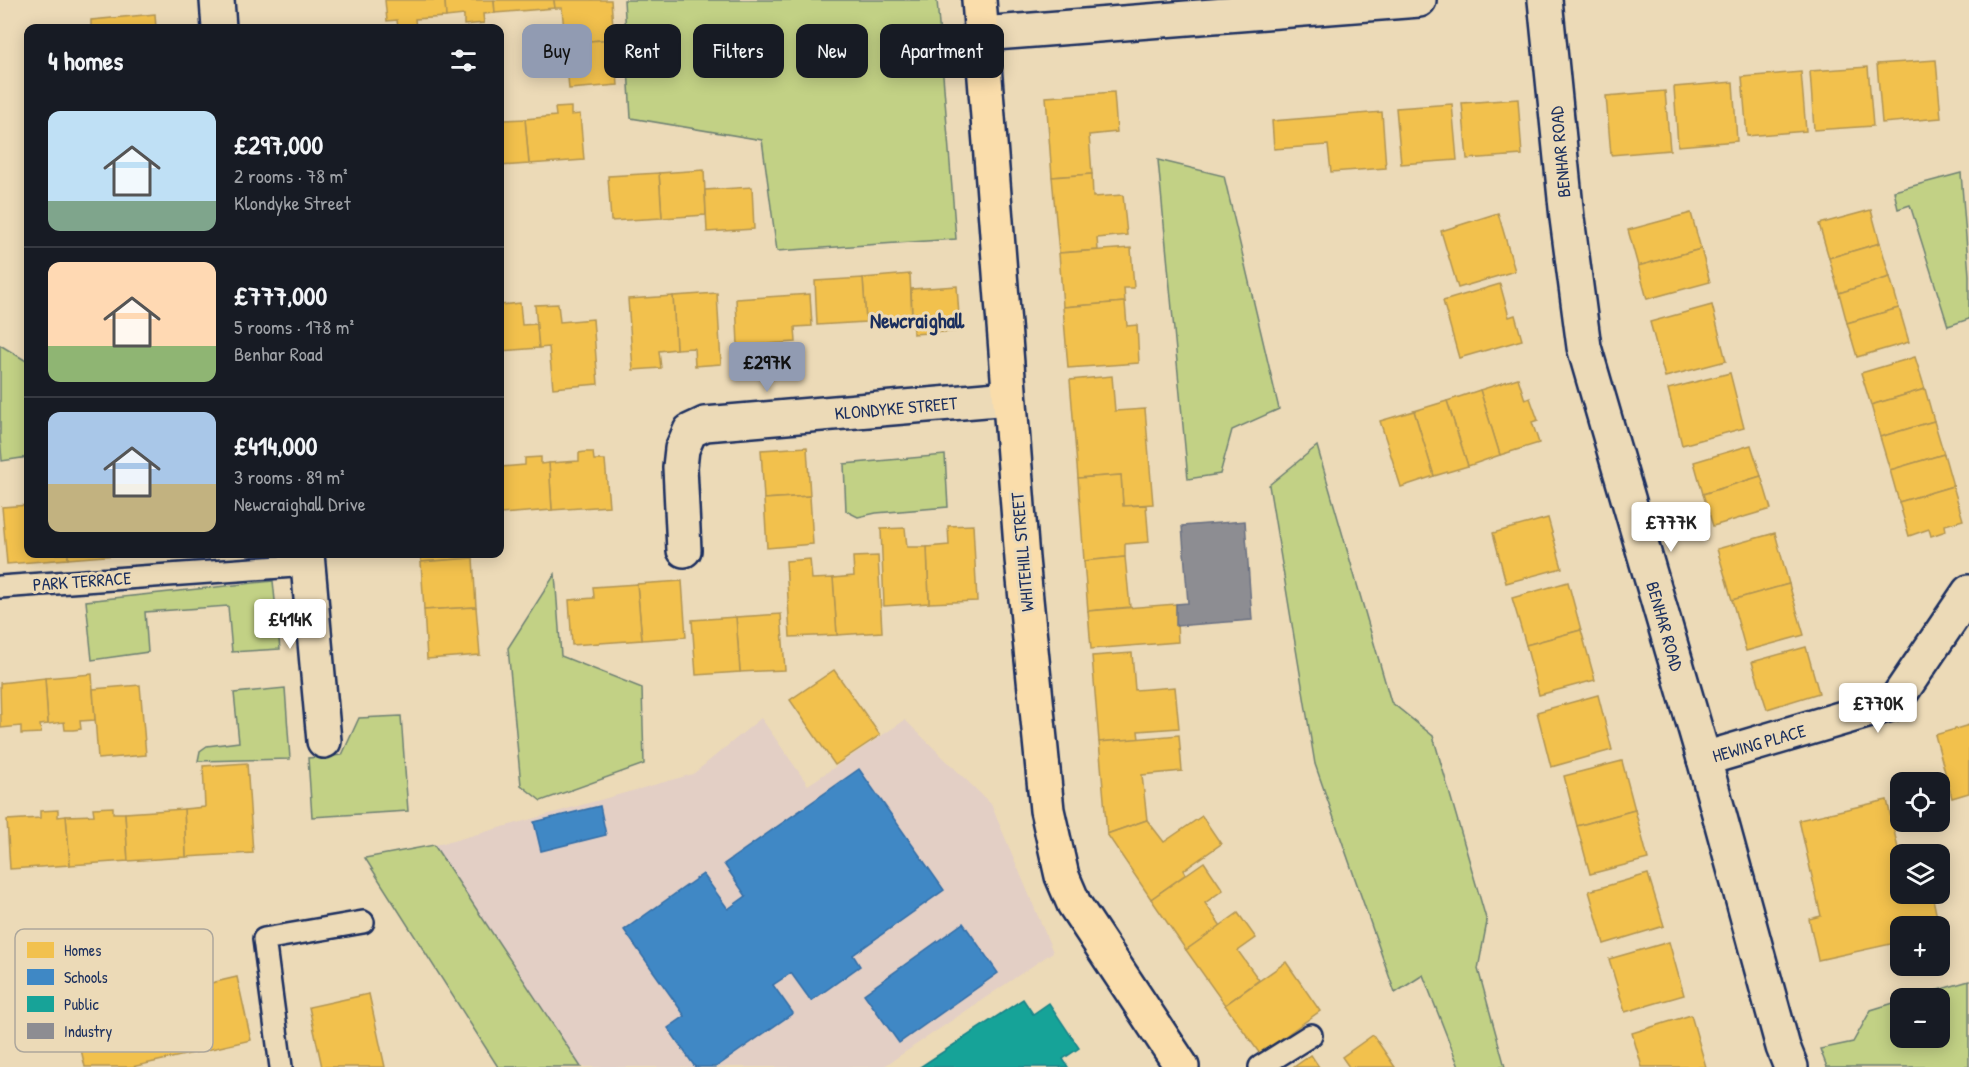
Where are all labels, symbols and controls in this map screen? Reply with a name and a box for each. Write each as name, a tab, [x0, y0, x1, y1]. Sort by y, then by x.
chip: Buy	[522, 24, 592, 78]
chip: Rent	[604, 24, 681, 78]
chip: Filters	[693, 24, 784, 78]
chip: New	[796, 24, 868, 78]
chip: Apartment	[880, 24, 1004, 78]
text: 4 homes	[48, 43, 123, 78]
icon: filters	[447, 44, 480, 77]
street label: BENHAR ROAD	[1544, 105, 1576, 199]
text: £297,000	[234, 127, 323, 162]
icon: home	[96, 135, 168, 207]
text: 2 rooms · 78 m²	[234, 162, 348, 189]
text: Klondyke Street	[234, 189, 351, 216]
text: £777,000	[234, 278, 327, 313]
icon: home	[96, 286, 168, 358]
district label: Newcraighall	[870, 306, 965, 336]
text: 5 rooms · 178 m²	[234, 313, 354, 340]
text: Benhar Road	[234, 340, 322, 367]
pin: £297K	[725, 342, 809, 393]
text: £297K	[743, 348, 791, 375]
street label: KLONDYKE STREET	[834, 390, 959, 426]
text: £414,000	[234, 428, 317, 463]
icon: home	[96, 436, 168, 508]
text: 3 rooms · 89 m²	[234, 463, 345, 490]
text: Newcraighall Drive	[234, 490, 366, 517]
street label: WHITEHILL STREET	[1004, 491, 1040, 613]
pin: £777K	[1629, 502, 1713, 553]
text: £777K	[1645, 508, 1697, 535]
street label: PARK TERRACE	[32, 565, 132, 597]
street label: BENHAR ROAD	[1640, 578, 1690, 674]
pin: £414K	[248, 599, 332, 650]
text: £414K	[268, 605, 312, 632]
pin: £770K	[1836, 683, 1920, 734]
text: £770K	[1853, 689, 1903, 716]
street label: HEWING PLACE	[1709, 718, 1809, 768]
map controls	[1890, 772, 1950, 1048]
button: locate	[1890, 772, 1950, 832]
button: layers	[1890, 844, 1950, 904]
button: +	[1890, 916, 1950, 976]
legend	[15, 929, 213, 1052]
text: Homes	[64, 939, 101, 961]
text: Schools	[64, 966, 108, 988]
button: −	[1890, 988, 1950, 1048]
text: Public	[64, 993, 100, 1015]
text: Industry	[64, 1020, 112, 1042]

